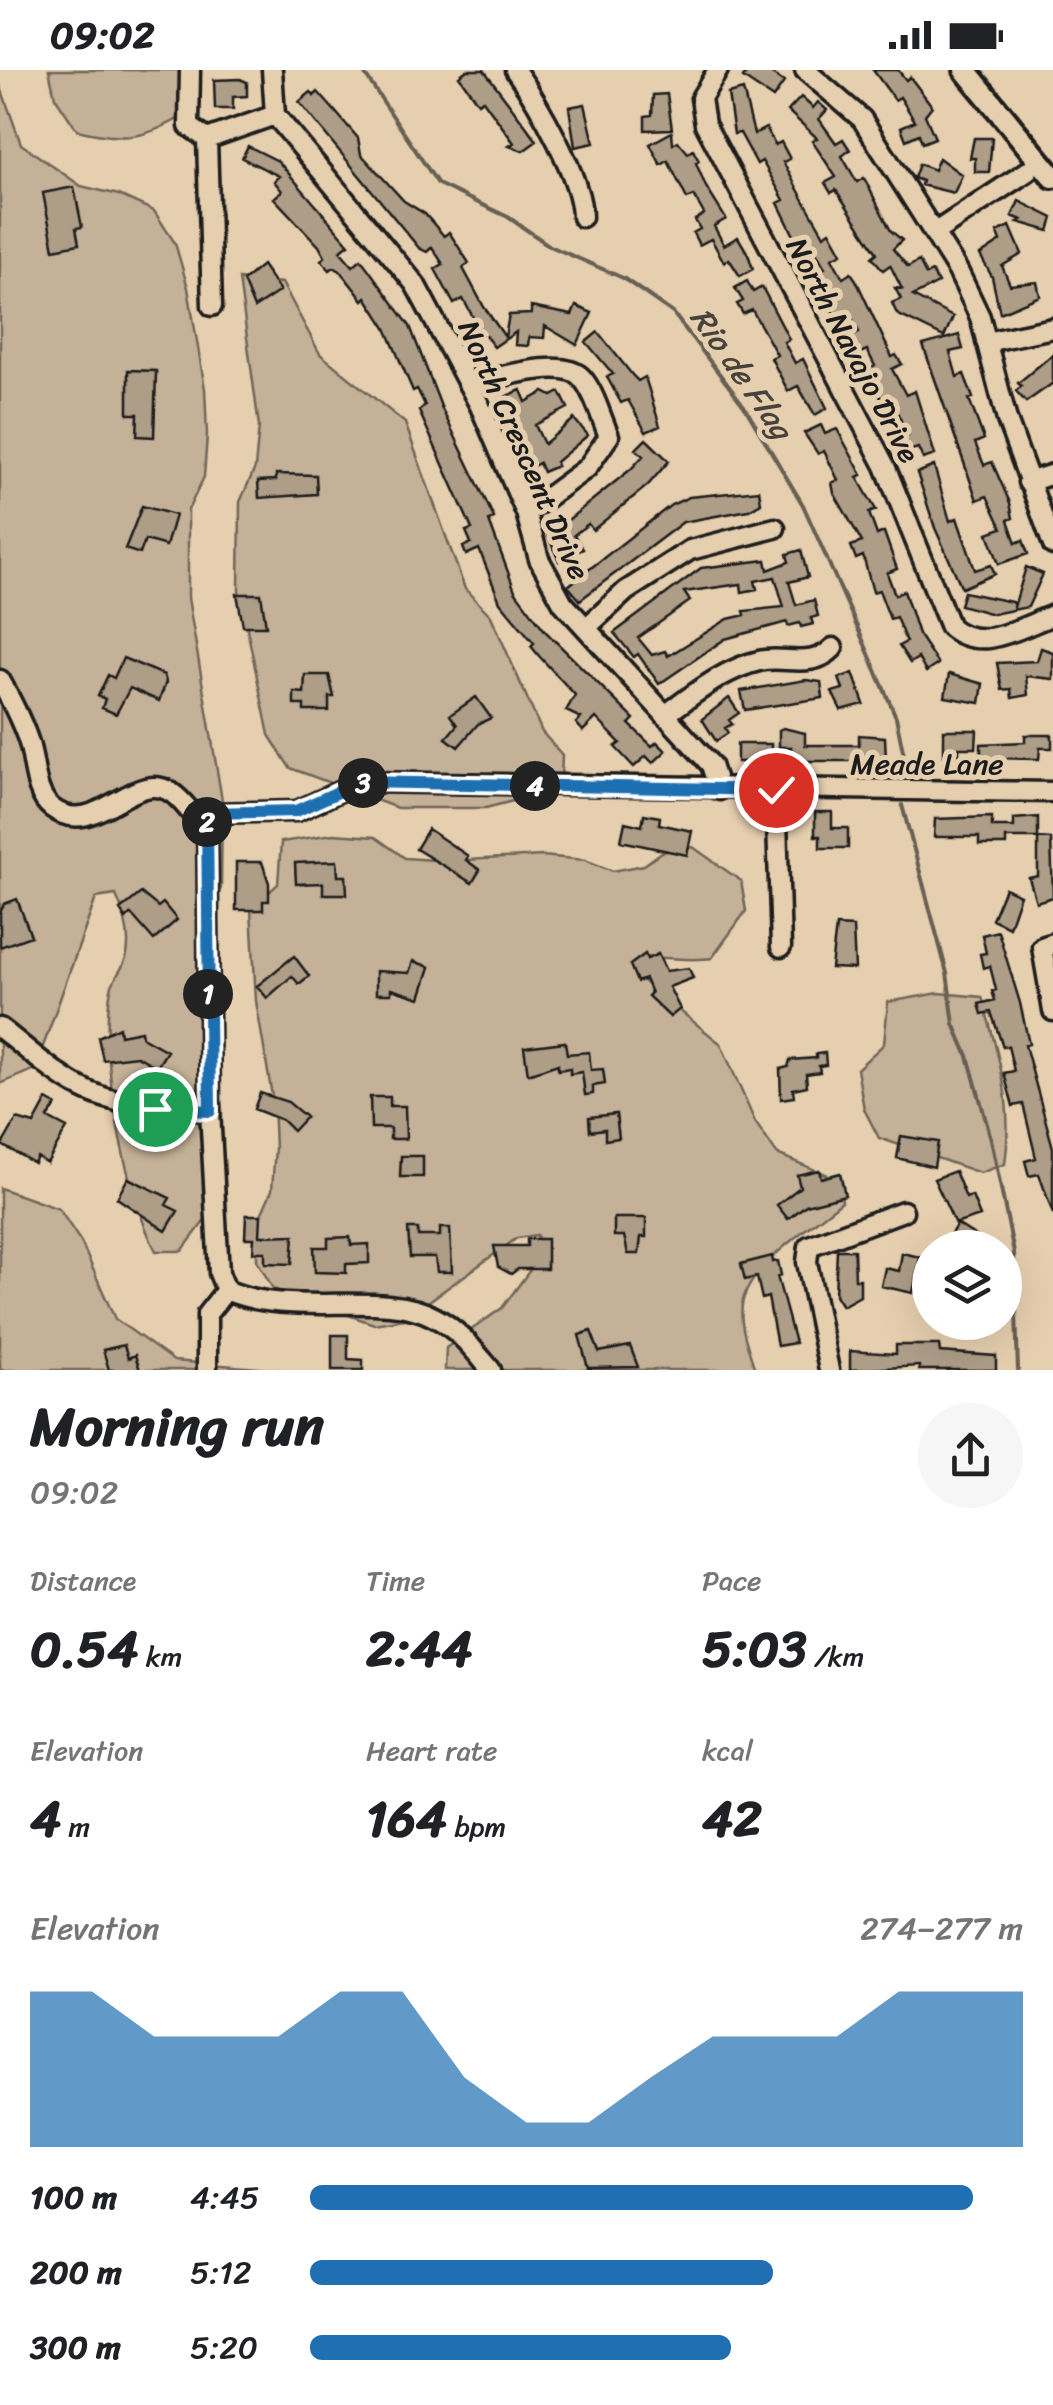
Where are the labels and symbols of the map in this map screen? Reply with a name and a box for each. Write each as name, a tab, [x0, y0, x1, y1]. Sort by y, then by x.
street label: North Navajo Drive	[771, 227, 935, 473]
water label: Rio de Flag	[675, 295, 810, 454]
street label: North Crescent Drive	[442, 311, 606, 589]
street label: Meade Lane	[850, 737, 1004, 791]
pin	[734, 748, 819, 833]
pin: 3	[338, 758, 388, 808]
pin: 4	[510, 761, 560, 811]
pin: 2	[182, 797, 232, 847]
pin: 1	[183, 969, 233, 1019]
pin	[113, 1067, 198, 1152]

